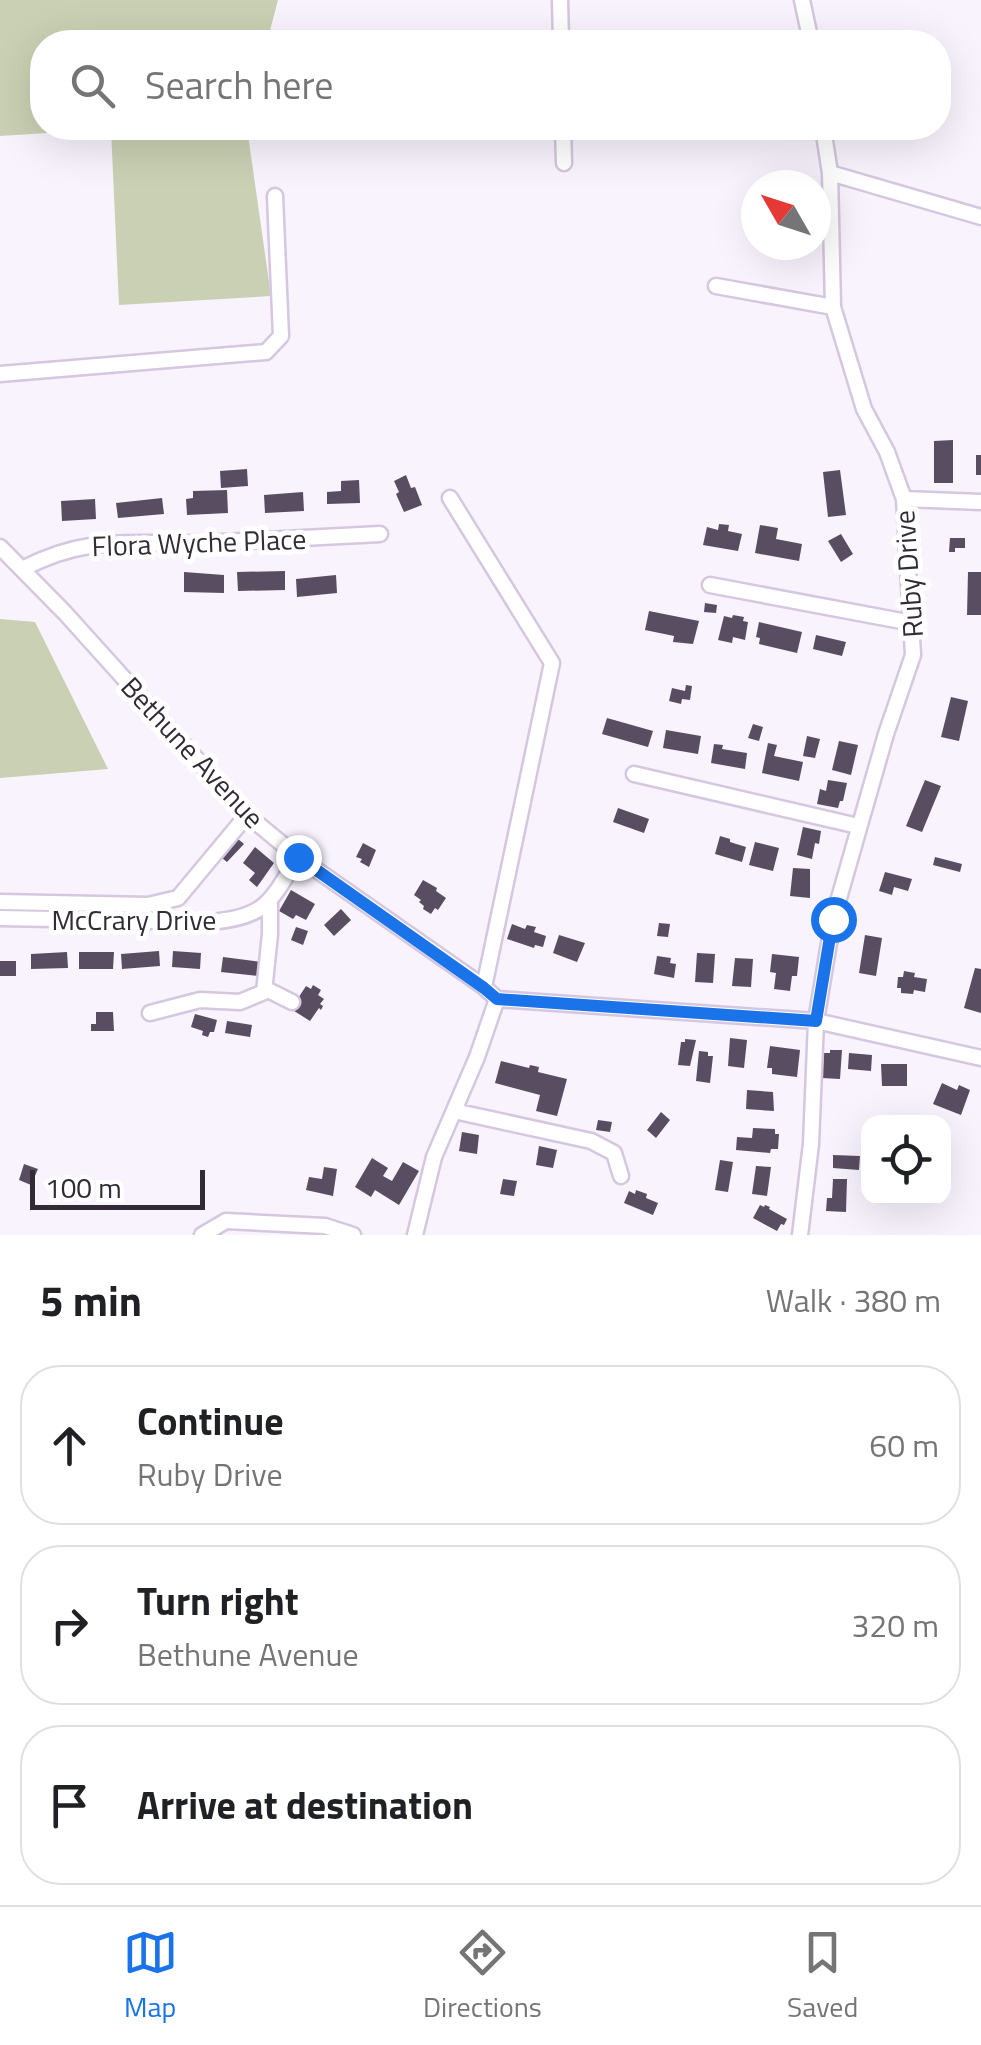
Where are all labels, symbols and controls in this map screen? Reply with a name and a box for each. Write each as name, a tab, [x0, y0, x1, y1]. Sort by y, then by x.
search box	[30, 30, 951, 140]
text: Search here	[145, 56, 333, 114]
icon: search	[65, 58, 120, 113]
north arrow	[741, 170, 831, 260]
street label: Ruby Drive	[882, 509, 934, 639]
street label: Flora Wyche Place	[91, 517, 307, 567]
street label: Bethune Avenue	[111, 666, 275, 838]
route end	[276, 835, 322, 881]
route start	[811, 897, 857, 943]
street label: McCrary Drive	[51, 898, 217, 941]
map controls	[861, 1115, 951, 1205]
button: locate	[861, 1115, 951, 1205]
scale bar	[30, 1165, 205, 1210]
text: 100 m	[45, 1166, 122, 1209]
text: 5 min	[40, 1268, 142, 1332]
text: Walk · 380 m	[766, 1276, 941, 1324]
text: Continue	[137, 1392, 284, 1450]
icon: ahead	[42, 1418, 97, 1473]
text: 60 m	[869, 1421, 939, 1469]
text: Ruby Drive	[137, 1450, 283, 1498]
text: Turn right	[137, 1572, 299, 1630]
icon: right	[42, 1598, 97, 1653]
text: 320 m	[851, 1601, 939, 1649]
text: Bethune Avenue	[137, 1630, 359, 1678]
text: Arrive at destination	[137, 1776, 473, 1834]
icon: arrive	[42, 1778, 97, 1833]
tab: Map	[123, 1925, 178, 2028]
tab: Directions	[423, 1925, 542, 2028]
tab: Saved	[787, 1925, 858, 2028]

